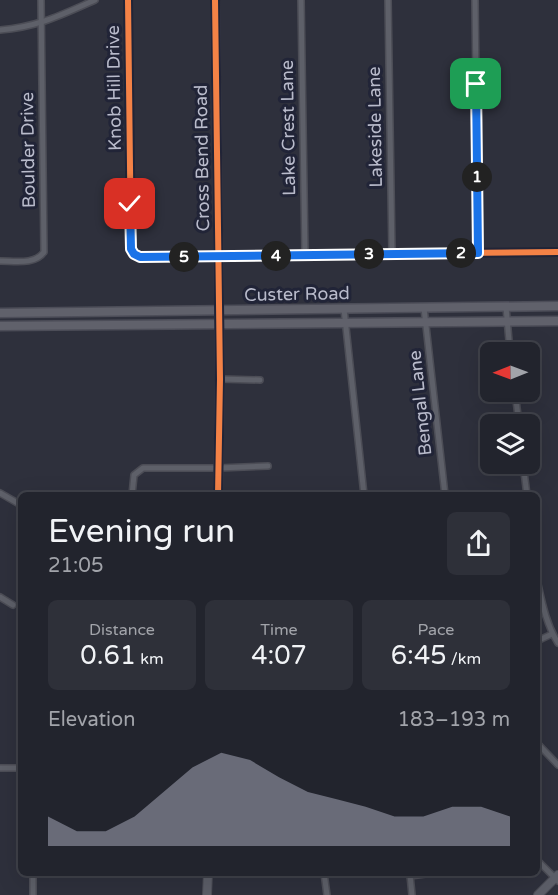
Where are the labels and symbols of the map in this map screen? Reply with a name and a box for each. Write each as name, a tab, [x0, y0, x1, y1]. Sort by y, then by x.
street label: Knob Hill Drive	[102, 25, 126, 151]
pin	[450, 58, 501, 109]
street label: Lake Crest Lane	[276, 60, 300, 196]
street label: Lakeside Lane	[363, 66, 387, 188]
street label: Cross Bend Road	[190, 84, 214, 232]
street label: Boulder Drive	[16, 92, 40, 208]
pin: 1	[462, 162, 492, 192]
pin	[104, 178, 155, 229]
pin: 2	[446, 238, 476, 268]
pin: 3	[354, 239, 384, 269]
pin: 4	[261, 241, 291, 271]
pin: 5	[169, 242, 199, 272]
street label: Custer Road	[244, 282, 350, 306]
north arrow	[480, 342, 540, 402]
street label: Bengal Lane	[404, 349, 436, 457]

